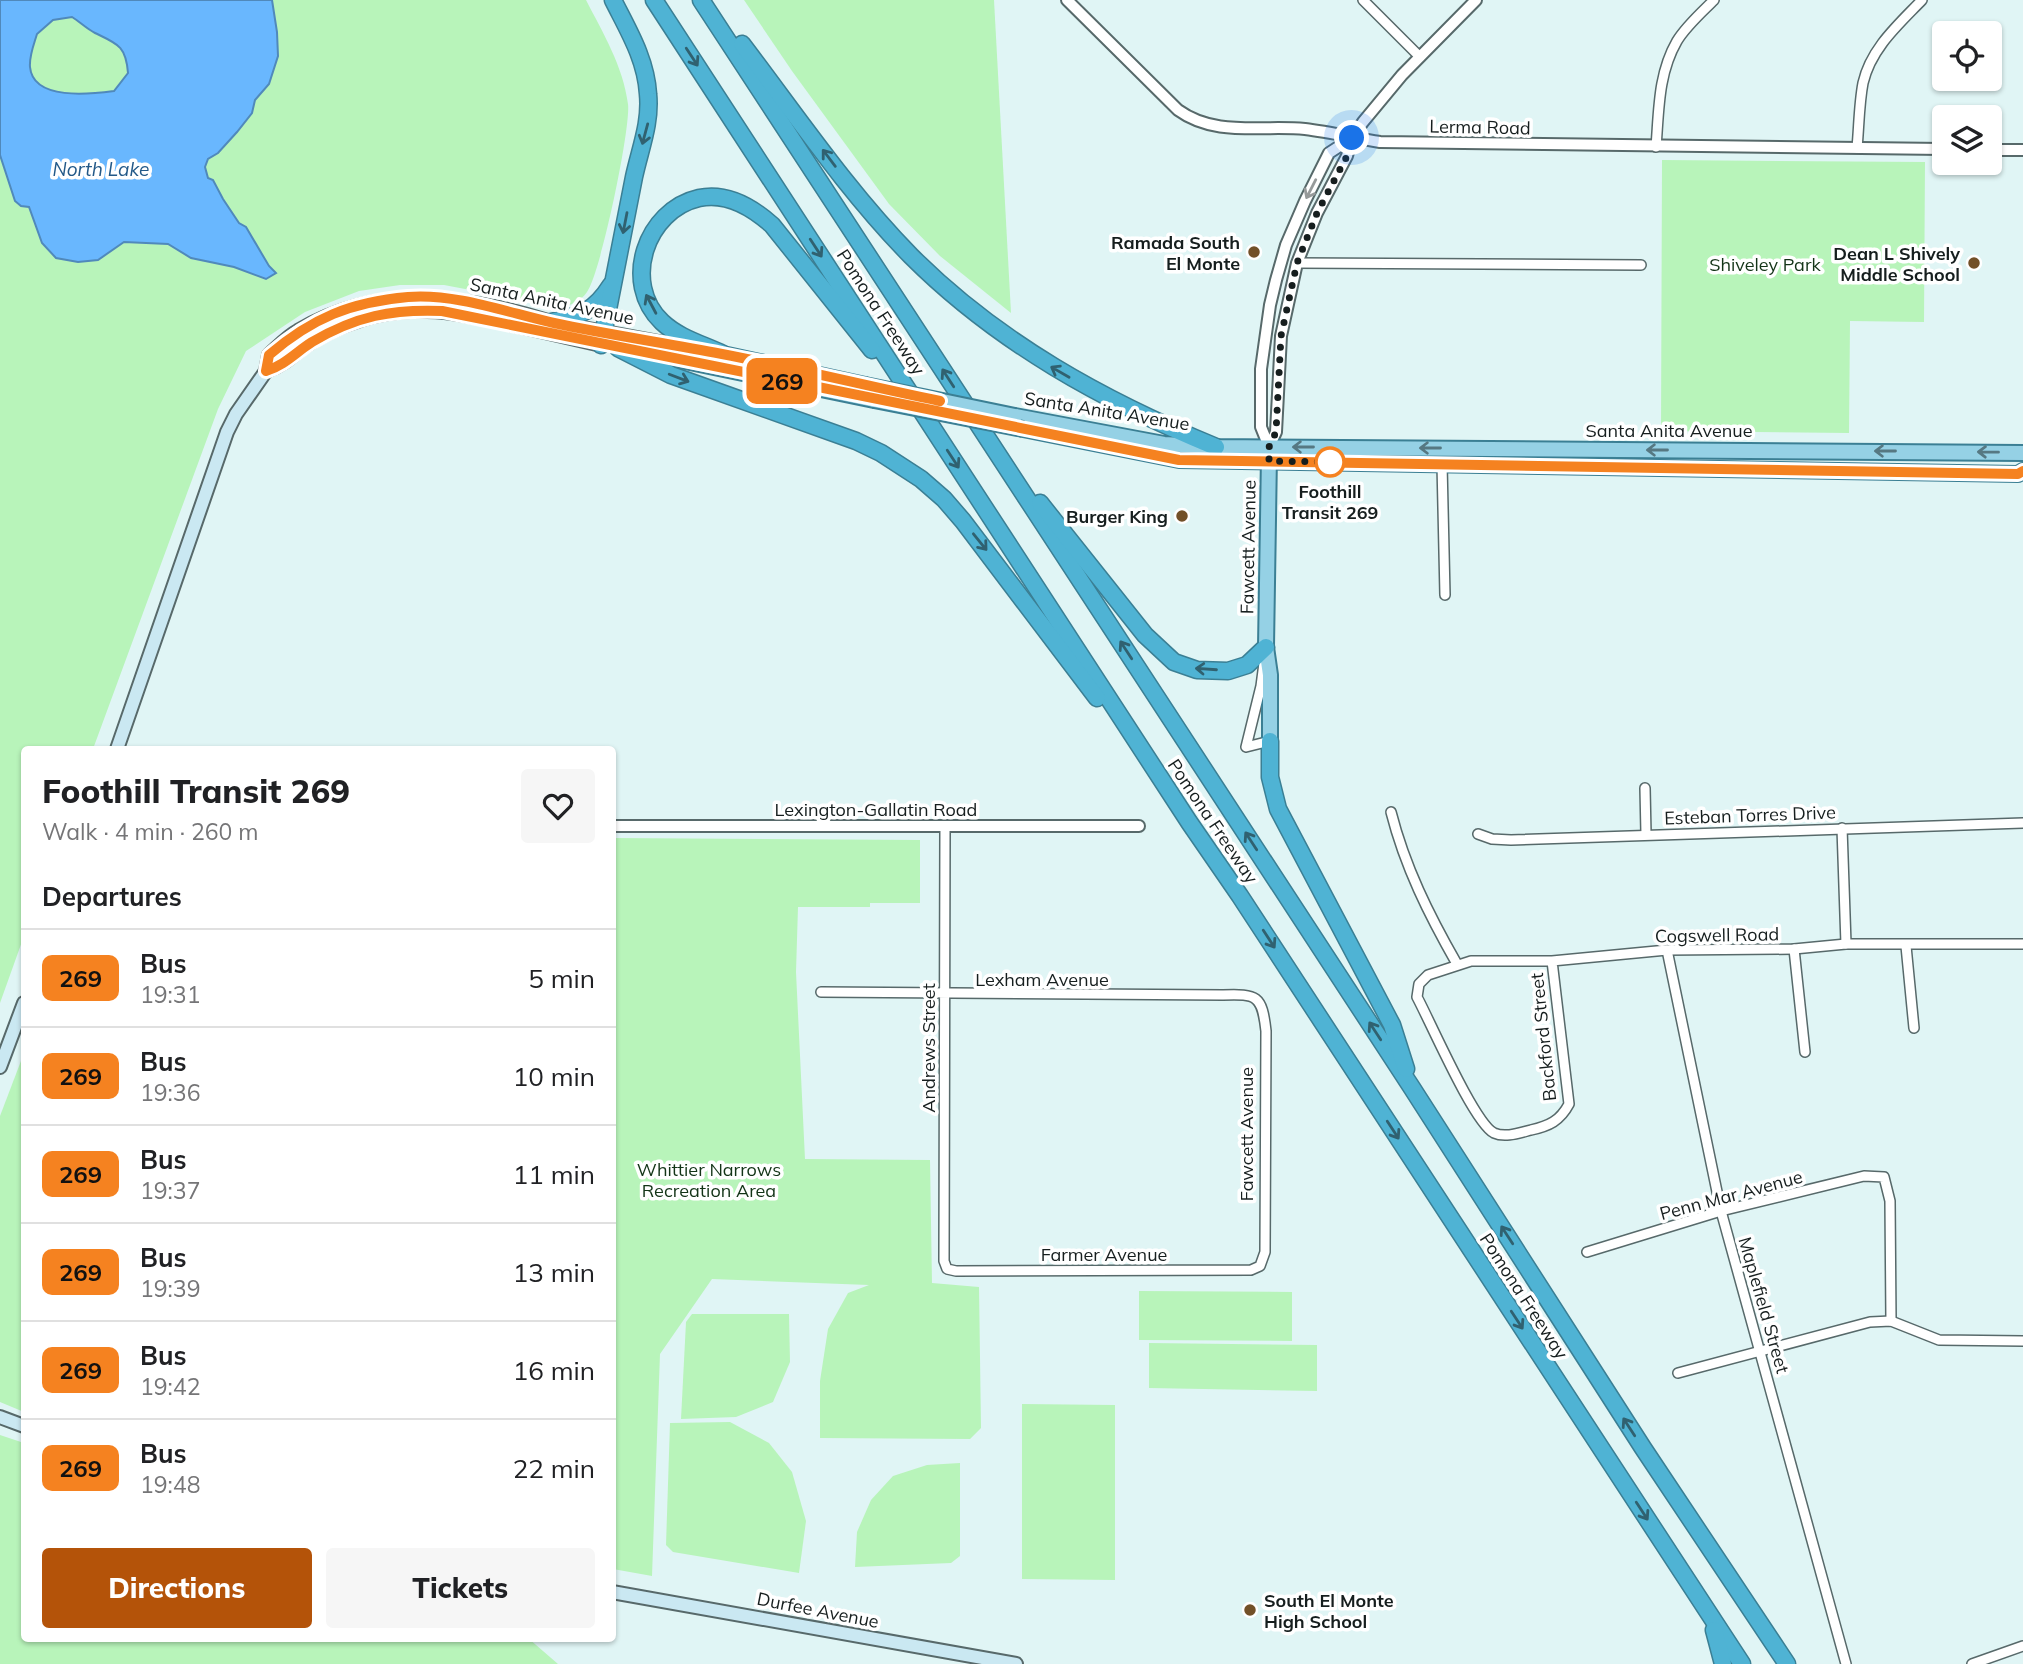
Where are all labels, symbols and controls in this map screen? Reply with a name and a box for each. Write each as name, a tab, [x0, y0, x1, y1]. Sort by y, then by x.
map controls	[1932, 21, 2002, 175]
button: locate	[1932, 21, 2002, 91]
one-way arrow	[684, 47, 699, 66]
button: layers	[1932, 105, 2002, 175]
street label: Lerma Road	[1429, 115, 1531, 139]
your location	[1334, 120, 1369, 155]
one-way arrow	[638, 122, 651, 145]
one-way arrow	[821, 150, 836, 168]
water label: North Lake	[53, 157, 149, 181]
one-way arrow	[1304, 178, 1317, 199]
one-way arrow	[618, 211, 631, 234]
place label: Ramada South El Monte	[1111, 231, 1240, 275]
one-way arrow	[809, 237, 823, 257]
place label: Dean L Shively Middle School	[1833, 242, 1960, 286]
marker: Ramada South El Monte	[1246, 244, 1262, 260]
street label: Pomona Freeway	[832, 245, 930, 380]
park label: Shiveley Park	[1709, 253, 1821, 276]
marker: Dean L Shively Middle School	[1966, 255, 1982, 271]
street label: Santa Anita Avenue	[468, 272, 636, 330]
one-way arrow	[643, 295, 657, 315]
line badge: 269	[742, 358, 822, 404]
one-way arrow	[1051, 365, 1071, 379]
text: 269	[760, 366, 804, 396]
one-way arrow	[941, 368, 955, 388]
one-way arrow	[668, 372, 690, 385]
street label: Santa Anita Avenue	[1023, 387, 1191, 435]
street label: Santa Anita Avenue	[1586, 419, 1752, 442]
one-way arrow	[1292, 440, 1315, 454]
one-way arrow	[1419, 441, 1442, 455]
one-way arrow	[1646, 443, 1669, 457]
one-way arrow	[1874, 444, 1897, 458]
one-way arrow	[1977, 445, 2000, 458]
marker: Foothill Transit 269	[1315, 447, 1345, 477]
one-way arrow	[946, 449, 961, 468]
street label: Fawcett Avenue	[1235, 480, 1261, 614]
place label: Foothill Transit 269	[1282, 480, 1378, 524]
place label: Burger King	[1066, 505, 1168, 528]
marker: Burger King	[1174, 508, 1190, 524]
one-way arrow	[972, 532, 988, 550]
one-way arrow	[1119, 641, 1133, 660]
one-way arrow	[1195, 662, 1217, 675]
street label: Pomona Freeway	[1163, 754, 1263, 888]
button: heart	[521, 769, 595, 843]
text: Foothill Transit 269	[42, 770, 350, 811]
street label: Lexington-Gallatin Road	[775, 798, 977, 821]
street label: Esteban Torres Drive	[1664, 801, 1836, 829]
text: Walk · 4 min · 260 m	[42, 817, 259, 846]
one-way arrow	[1243, 831, 1257, 851]
text: Departures	[42, 880, 182, 913]
street label: Cogswell Road	[1655, 922, 1779, 948]
one-way arrow	[1262, 929, 1276, 949]
text: Bus	[140, 947, 186, 980]
text: 5 min	[528, 962, 595, 995]
text: 269	[59, 963, 102, 993]
street label: Lexham Avenue	[975, 968, 1109, 991]
street label: Backford Street	[1525, 972, 1561, 1102]
text: 19:31	[140, 980, 200, 1009]
street label: Andrews Street	[917, 983, 940, 1113]
one-way arrow	[1368, 1022, 1382, 1041]
text: Bus	[140, 1045, 186, 1078]
text: 10 min	[513, 1060, 595, 1093]
text: 269	[59, 1061, 102, 1091]
street label: Fawcett Avenue	[1235, 1067, 1258, 1201]
text: 19:36	[140, 1078, 200, 1107]
one-way arrow	[1386, 1120, 1401, 1139]
text: Bus	[140, 1143, 186, 1176]
text: 11 min	[513, 1158, 595, 1191]
park label: Whittier Narrows Recreation Area	[637, 1158, 781, 1202]
text: 269	[59, 1159, 102, 1189]
street label: Penn Mar Avenue	[1657, 1165, 1805, 1225]
text: 19:37	[140, 1176, 200, 1205]
one-way arrow	[1499, 1226, 1514, 1245]
street label: Pomona Freeway	[1475, 1229, 1573, 1364]
street label: Maplefield Street	[1734, 1234, 1794, 1376]
text: Bus	[140, 1241, 186, 1274]
street label: Farmer Avenue	[1041, 1243, 1167, 1266]
text: 13 min	[513, 1256, 595, 1289]
text: 269	[59, 1257, 102, 1287]
text: 19:39	[140, 1274, 200, 1303]
one-way arrow	[1511, 1310, 1525, 1330]
text: Bus	[140, 1339, 186, 1372]
text: 16 min	[513, 1354, 595, 1387]
text: 269	[59, 1355, 102, 1385]
text: 19:42	[140, 1372, 200, 1401]
one-way arrow	[1622, 1417, 1636, 1437]
text: Bus	[140, 1437, 186, 1470]
text: 22 min	[513, 1452, 595, 1485]
text: 269	[59, 1453, 102, 1483]
text: 19:48	[140, 1470, 200, 1499]
one-way arrow	[1634, 1501, 1649, 1520]
button: Directions	[42, 1548, 312, 1628]
button: Tickets	[326, 1548, 595, 1628]
street label: Durfee Avenue	[755, 1587, 881, 1633]
place label: South El Monte High School	[1264, 1589, 1394, 1633]
marker: South El Monte High School	[1242, 1602, 1258, 1618]

